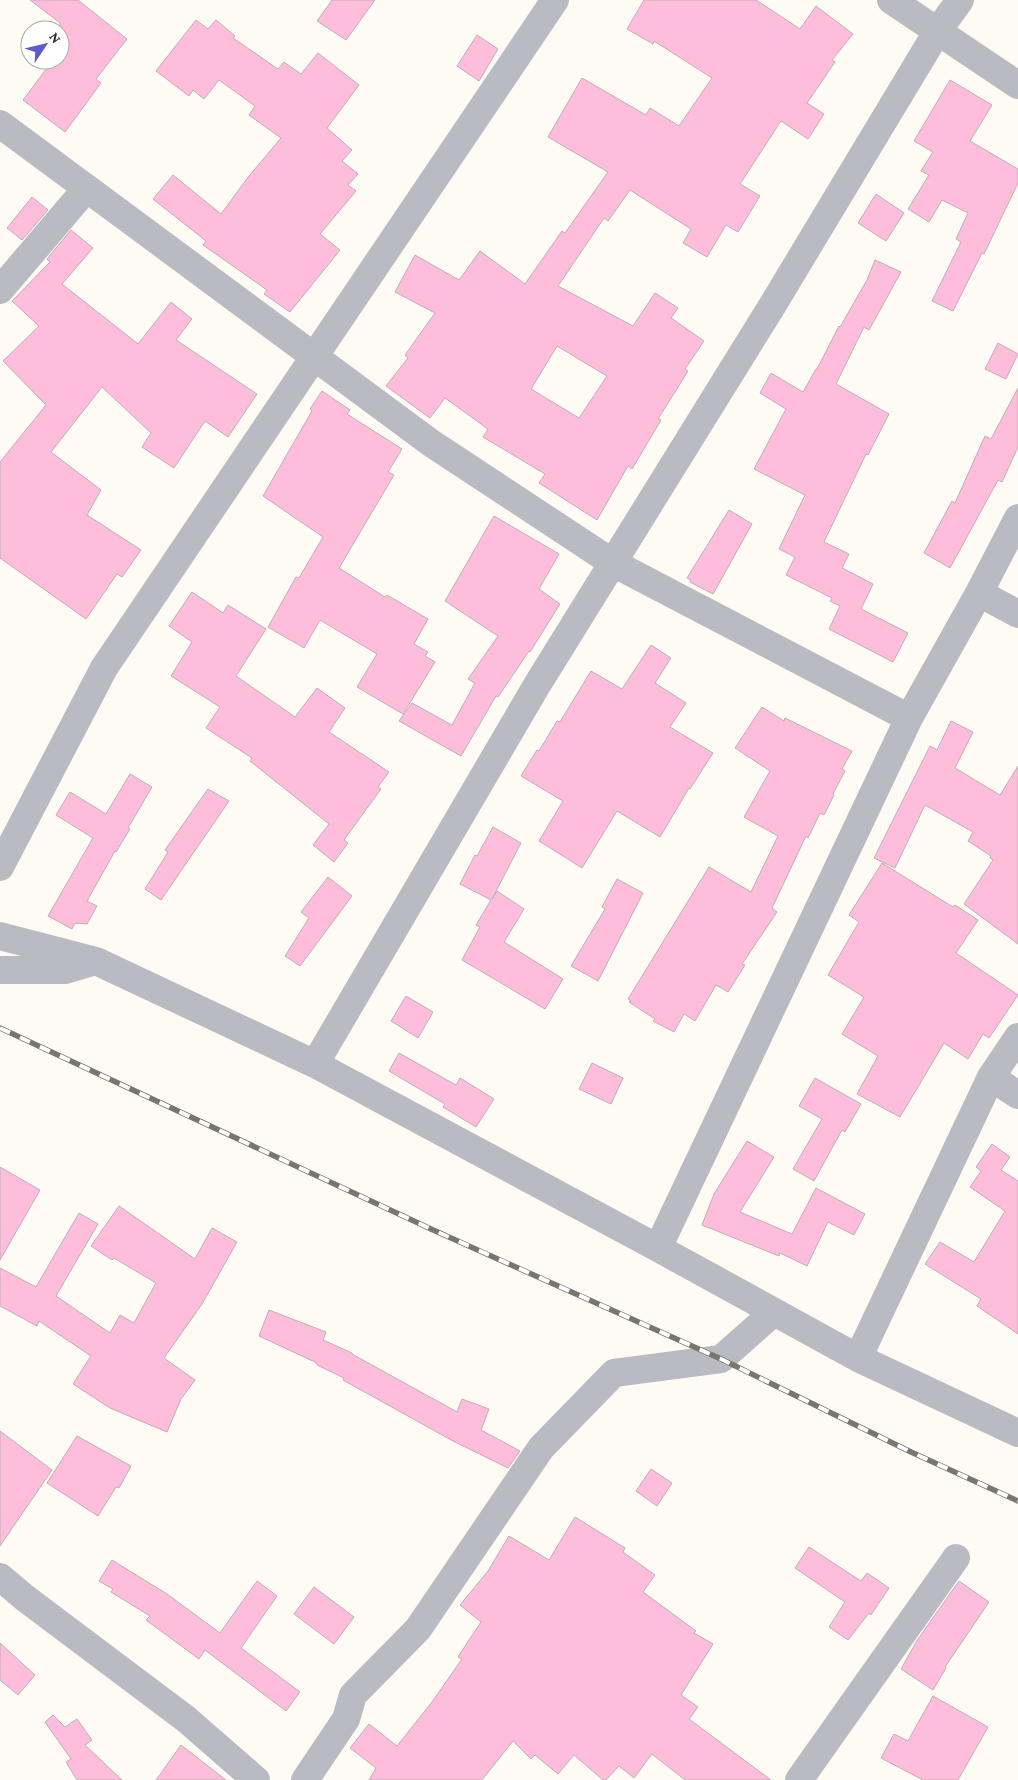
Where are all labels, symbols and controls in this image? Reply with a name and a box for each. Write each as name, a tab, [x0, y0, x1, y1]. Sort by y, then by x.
north arrow	[20, 20, 70, 70]
text: N	[46, 29, 65, 46]

